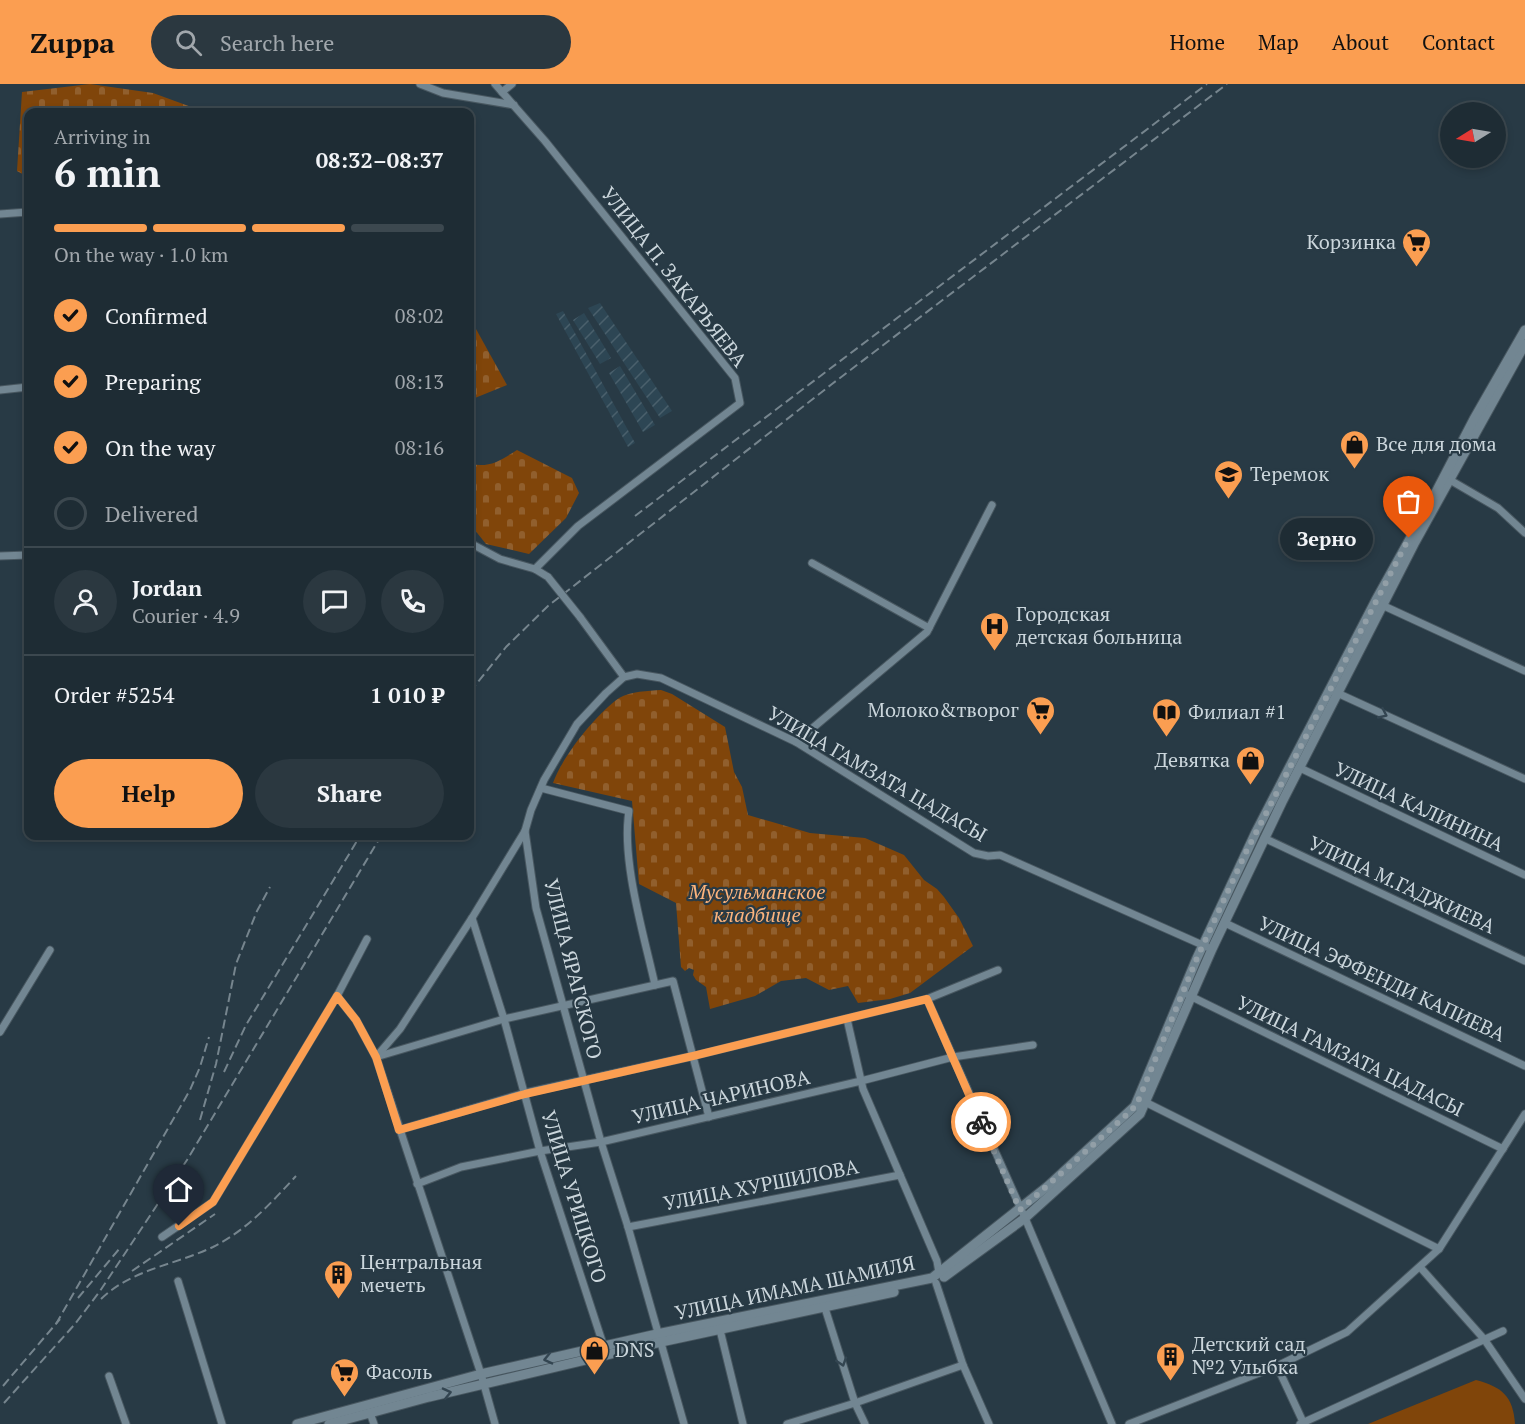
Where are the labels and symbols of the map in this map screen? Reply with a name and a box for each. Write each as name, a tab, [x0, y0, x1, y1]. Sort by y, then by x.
north arrow	[1440, 102, 1506, 168]
street label: УЛИЦА П. ЗАКАРЬЯЕВА	[595, 181, 754, 373]
supermarket icon: Корзинка	[1401, 226, 1433, 268]
place label: Корзинка	[1307, 228, 1396, 255]
shop icon: Все для дома	[1339, 428, 1371, 470]
place label: Все для дома	[1376, 430, 1497, 457]
school or university icon: Теремок	[1213, 458, 1245, 500]
place label: Теремок	[1250, 460, 1329, 487]
pin	[1383, 476, 1434, 538]
callout: Зерно	[1280, 517, 1373, 559]
place label: Городская детская больница	[1016, 600, 1182, 650]
hospital icon: Городская детская больница	[979, 610, 1011, 652]
supermarket icon: Молоко&творог	[1024, 694, 1056, 736]
place label: Молоко&творог	[868, 696, 1019, 723]
library icon: Филиал #1	[1151, 696, 1183, 738]
place label: Филиал #1	[1188, 698, 1286, 725]
street label: УЛИЦА ГАМЗАТА ЦАДАСЫ	[763, 700, 992, 848]
one-way arrow	[1376, 706, 1387, 718]
shop icon: Девятка	[1235, 744, 1267, 786]
place label: Девятка	[1155, 746, 1230, 773]
street label: УЛИЦА КАЛИНИНА	[1330, 755, 1509, 858]
street label: УЛИЦА М.ГАДЖИЕВА	[1304, 829, 1500, 940]
street label: УЛИЦА ЯРАГСКОГО	[538, 876, 609, 1062]
park label: Мусульманское кладбище	[688, 878, 825, 928]
street label: УЛИЦА ЭФФЕНДИ КАПИЕВА	[1254, 909, 1510, 1048]
street label: УЛИЦА ГАМЗАТА ЦАДАСЫ	[1232, 989, 1468, 1122]
street label: УЛИЦА ЧАРИНОВА	[629, 1063, 813, 1130]
courier	[951, 1092, 1011, 1152]
street label: УЛИЦА УРИЦКОГО	[535, 1107, 614, 1286]
street label: УЛИЦА ХУРШИЛОВА	[661, 1152, 861, 1217]
pin	[153, 1164, 204, 1226]
place label: Центральная мечеть	[360, 1248, 482, 1298]
street label: УЛИЦА ИМАМА ШАМИЛЯ	[672, 1249, 918, 1326]
building icon: Центральная мечеть	[323, 1258, 355, 1300]
place label: Детский сад №2 Улыбка	[1192, 1330, 1306, 1380]
shop icon: DNS	[578, 1334, 610, 1376]
place label: DNS	[615, 1336, 655, 1363]
building icon: Детский сад №2 Улыбка	[1155, 1340, 1187, 1382]
one-way arrow	[543, 1352, 553, 1365]
supermarket icon: Фасоль	[329, 1356, 361, 1398]
one-way arrow	[835, 1356, 848, 1367]
place label: Фасоль	[366, 1358, 432, 1385]
one-way arrow	[442, 1387, 452, 1400]

